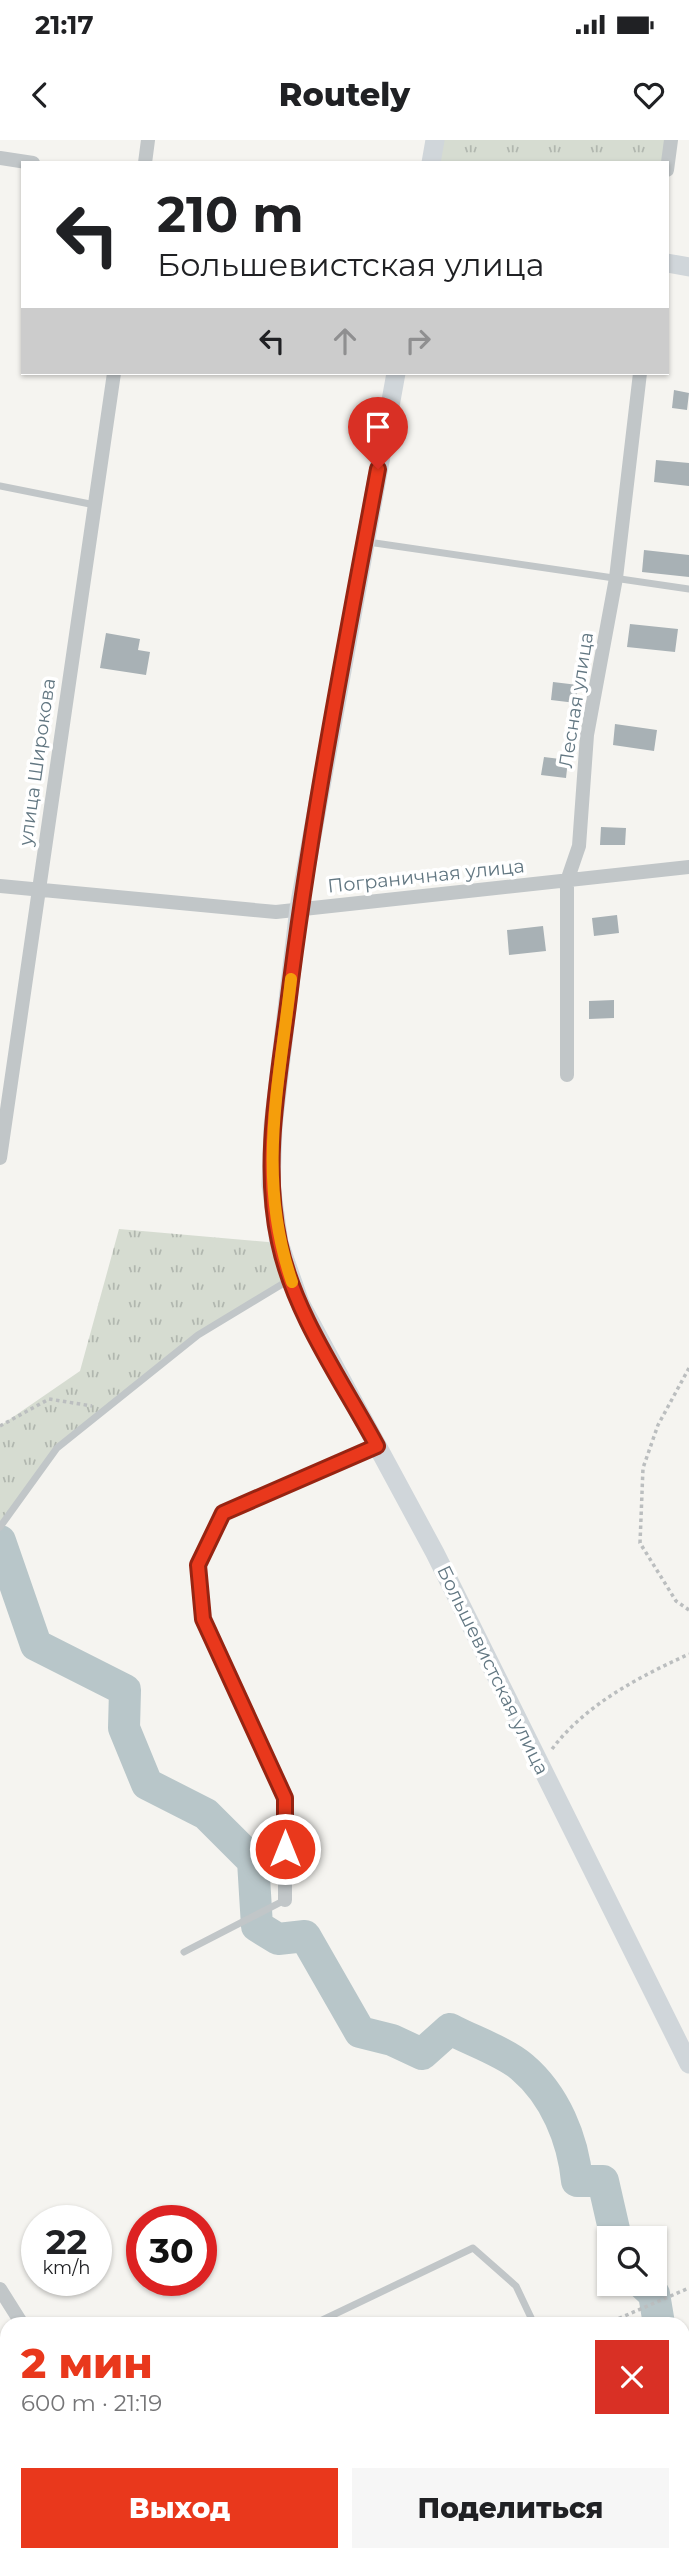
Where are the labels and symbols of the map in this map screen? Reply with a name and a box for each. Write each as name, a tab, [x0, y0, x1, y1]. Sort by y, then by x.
pin	[348, 397, 408, 469]
street label: Лесная улица	[554, 631, 598, 769]
street label: улица Широкова	[14, 677, 60, 848]
street label: Пограничная улица	[326, 854, 526, 898]
street label: Большевистская улица	[432, 1562, 554, 1778]
position arrow	[248, 1812, 322, 1886]
speed limit sign: 30	[126, 2205, 217, 2296]

